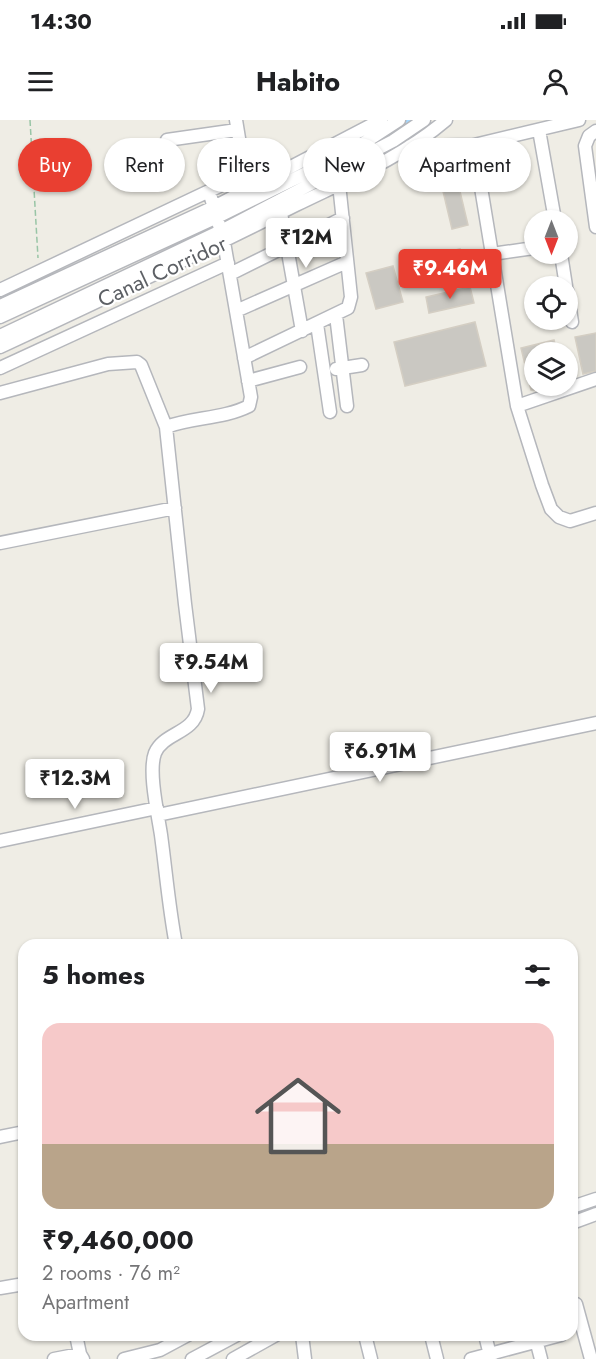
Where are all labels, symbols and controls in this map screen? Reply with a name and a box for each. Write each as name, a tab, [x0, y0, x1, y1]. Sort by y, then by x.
text: 14:30	[30, 5, 92, 37]
text: Habito	[256, 62, 340, 101]
icon: menu	[24, 65, 57, 98]
icon: person	[539, 65, 572, 98]
chip: Buy	[18, 138, 92, 192]
chip: Rent	[104, 138, 185, 192]
chip: Filters	[197, 138, 291, 192]
chip: New	[303, 138, 386, 192]
chip: Apartment	[398, 138, 531, 192]
north arrow	[524, 210, 578, 264]
map controls	[524, 210, 578, 396]
pin: ₹12M	[270, 218, 342, 269]
text: ₹12M	[280, 223, 332, 252]
street label: Canal Corridor	[92, 227, 232, 315]
pin: ₹9.46M	[401, 249, 499, 300]
text: ₹9.46M	[412, 254, 488, 283]
button: locate	[524, 276, 578, 330]
button: layers	[524, 342, 578, 396]
pin: ₹9.54M	[162, 643, 260, 694]
text: ₹9.54M	[174, 648, 248, 677]
pin: ₹6.91M	[331, 732, 429, 783]
text: ₹6.91M	[344, 737, 416, 766]
pin: ₹12.3M	[26, 759, 124, 810]
text: ₹12.3M	[39, 764, 111, 793]
text: 5 homes	[42, 956, 145, 994]
icon: filters	[521, 959, 554, 992]
icon: home	[244, 1062, 352, 1170]
text: ₹9,460,000	[42, 1221, 194, 1259]
text: 2 rooms · 76 m²	[42, 1259, 180, 1288]
text: Apartment	[42, 1288, 129, 1317]

